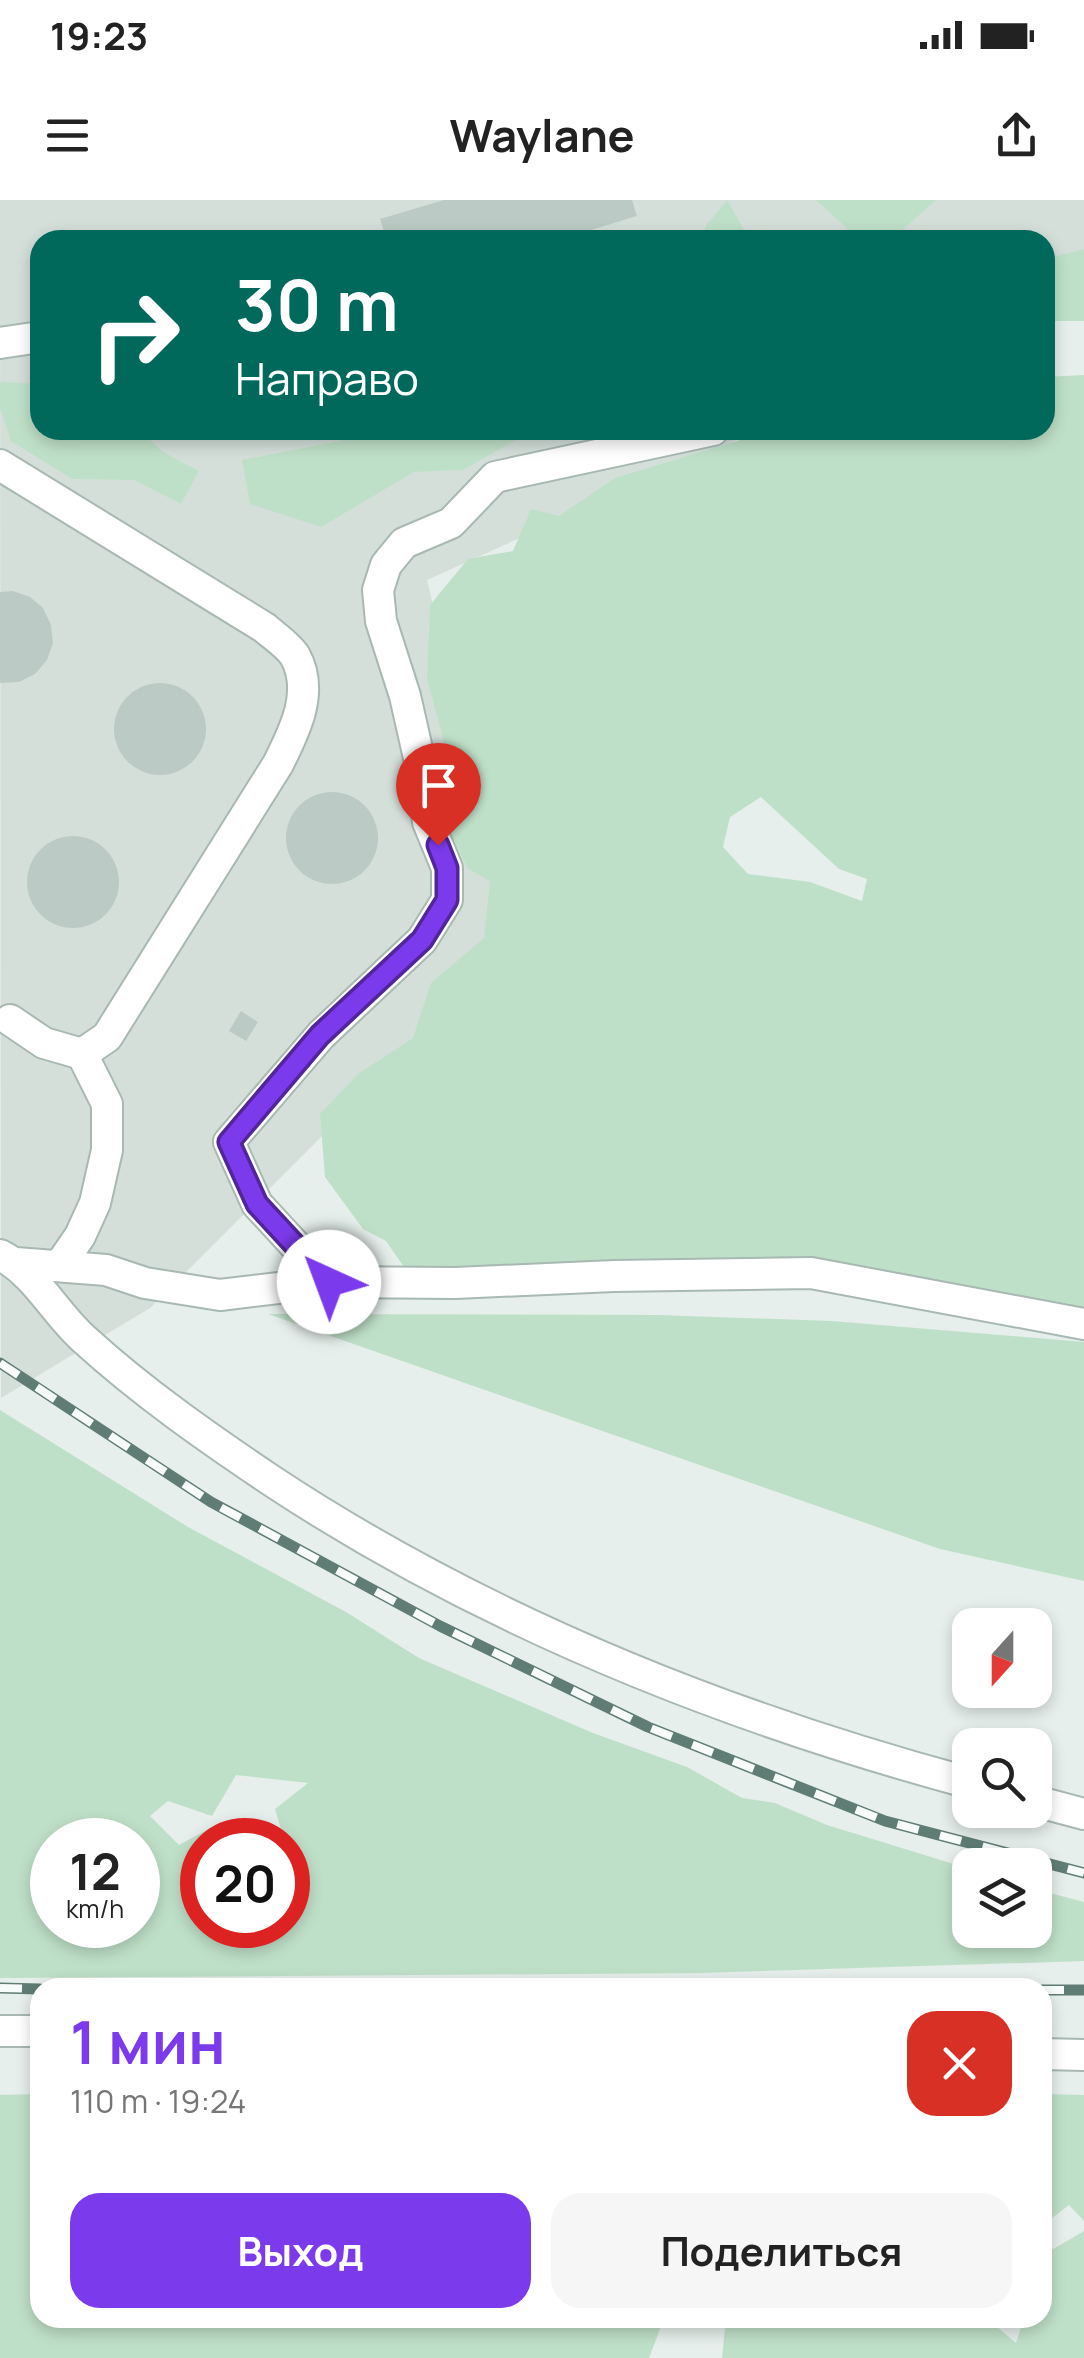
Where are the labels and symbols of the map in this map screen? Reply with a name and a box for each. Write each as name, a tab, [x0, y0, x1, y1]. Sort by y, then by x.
pin	[396, 743, 481, 846]
position arrow	[277, 1230, 381, 1334]
north arrow	[952, 1608, 1052, 1708]
speed limit sign: 20	[180, 1818, 310, 1948]

